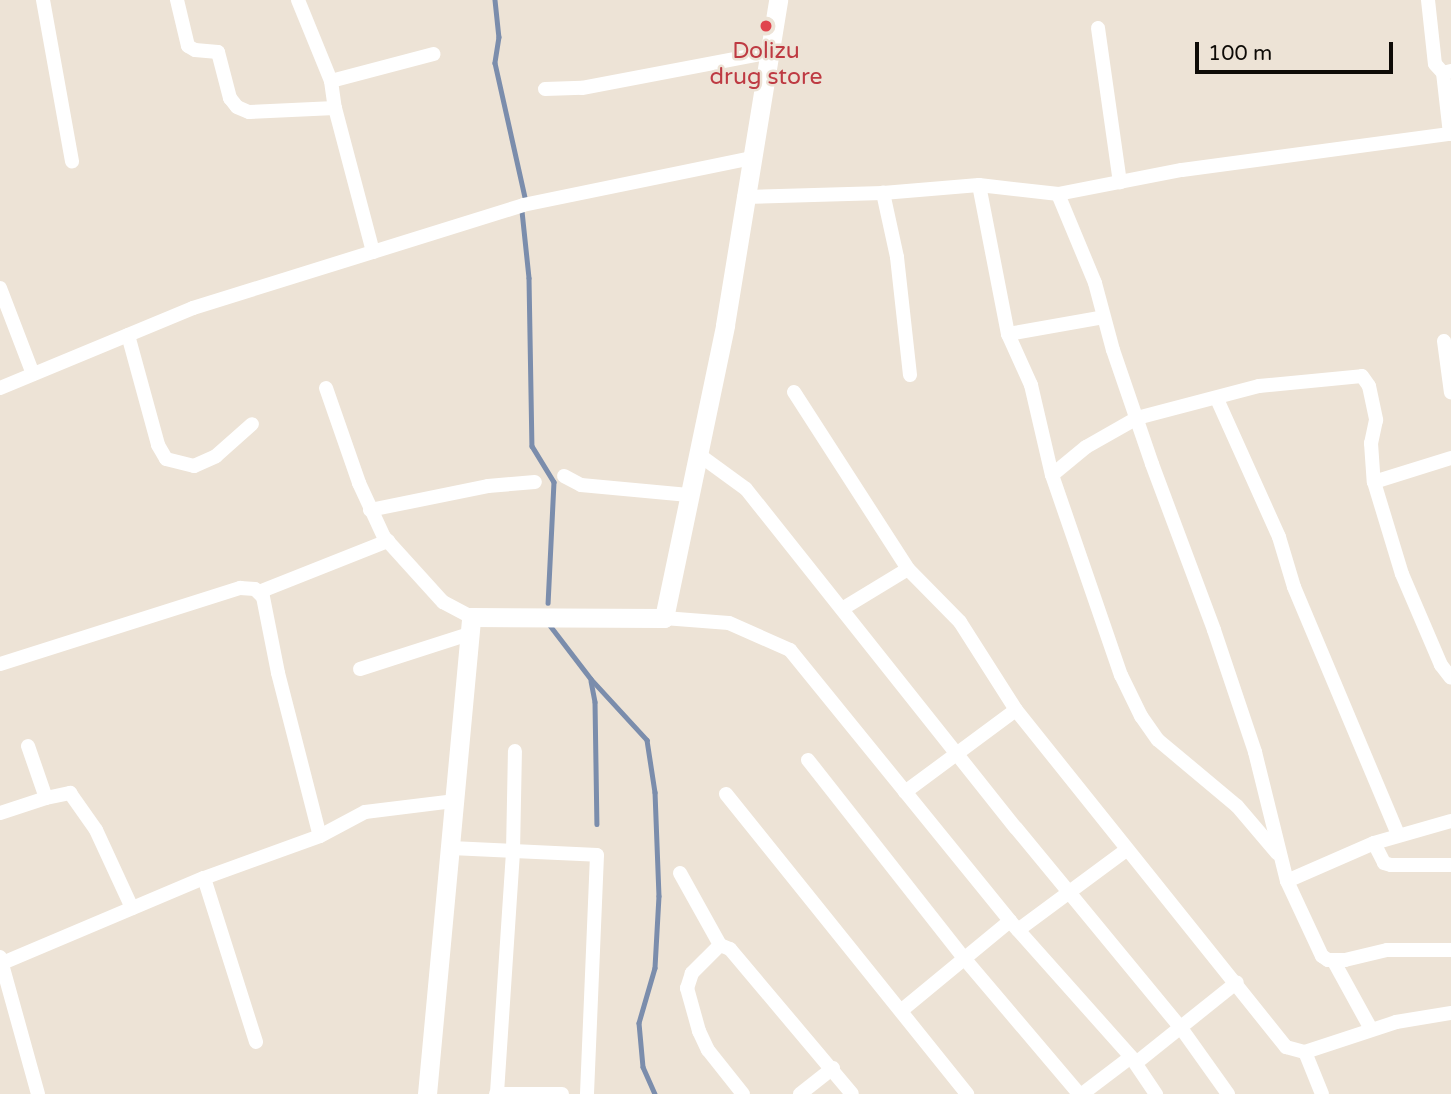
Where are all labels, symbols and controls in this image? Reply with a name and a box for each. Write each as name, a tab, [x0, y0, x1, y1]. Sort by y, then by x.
marker: Dolizu drug store	[758, 18, 774, 34]
scale bar	[1199, 28, 1397, 72]
place label: Dolizu drug store	[710, 37, 822, 91]
text: 100 m	[1208, 41, 1272, 66]

